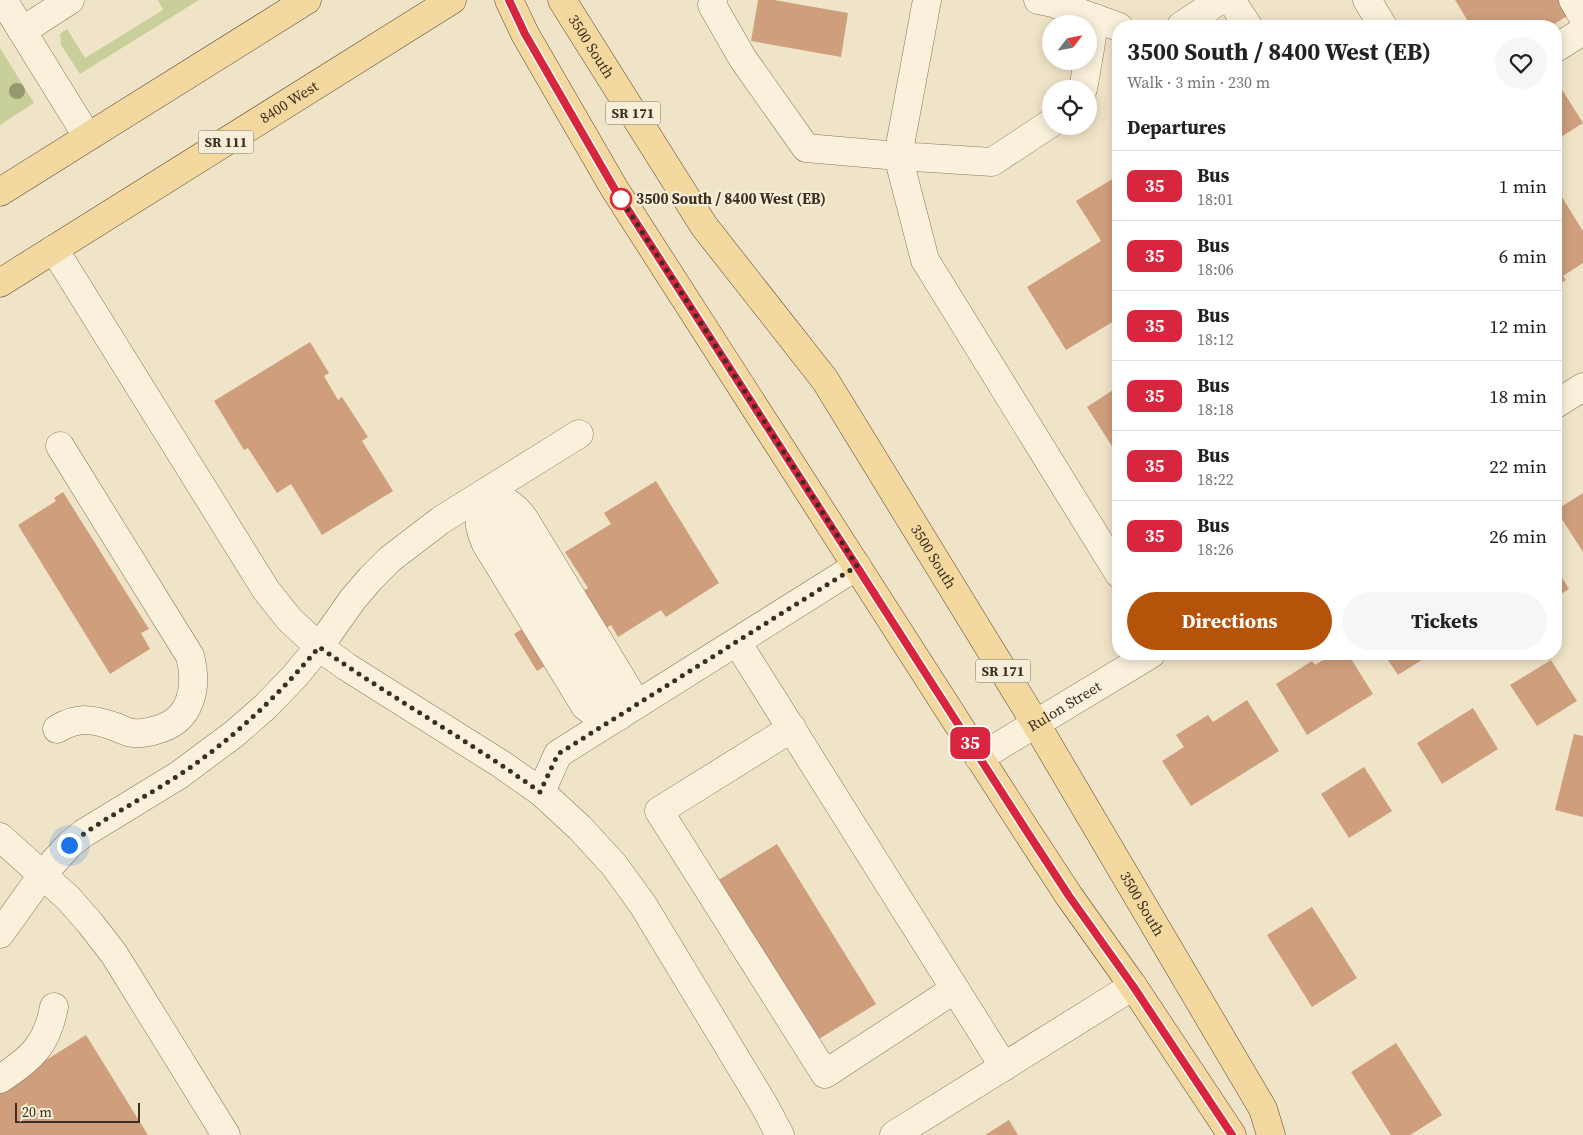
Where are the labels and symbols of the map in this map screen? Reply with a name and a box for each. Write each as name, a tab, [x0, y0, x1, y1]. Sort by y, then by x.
street label: 3500 South	[564, 10, 620, 82]
north arrow	[1042, 15, 1098, 70]
street label: 8400 West	[255, 75, 322, 128]
road number: SR 171	[606, 102, 660, 125]
road number: SR 111	[198, 130, 254, 154]
marker: 3500 South / 8400 West (EB)	[610, 188, 632, 210]
place label: 3500 South / 8400 West (EB)	[636, 188, 826, 209]
street label: 3500 South	[906, 520, 962, 593]
road number: SR 171	[976, 659, 1030, 682]
street label: Rulon Street	[1024, 675, 1105, 736]
line badge: 35	[948, 727, 992, 759]
your location	[57, 833, 82, 858]
street label: 3500 South	[1115, 867, 1170, 940]
scale bar	[15, 1100, 140, 1123]

